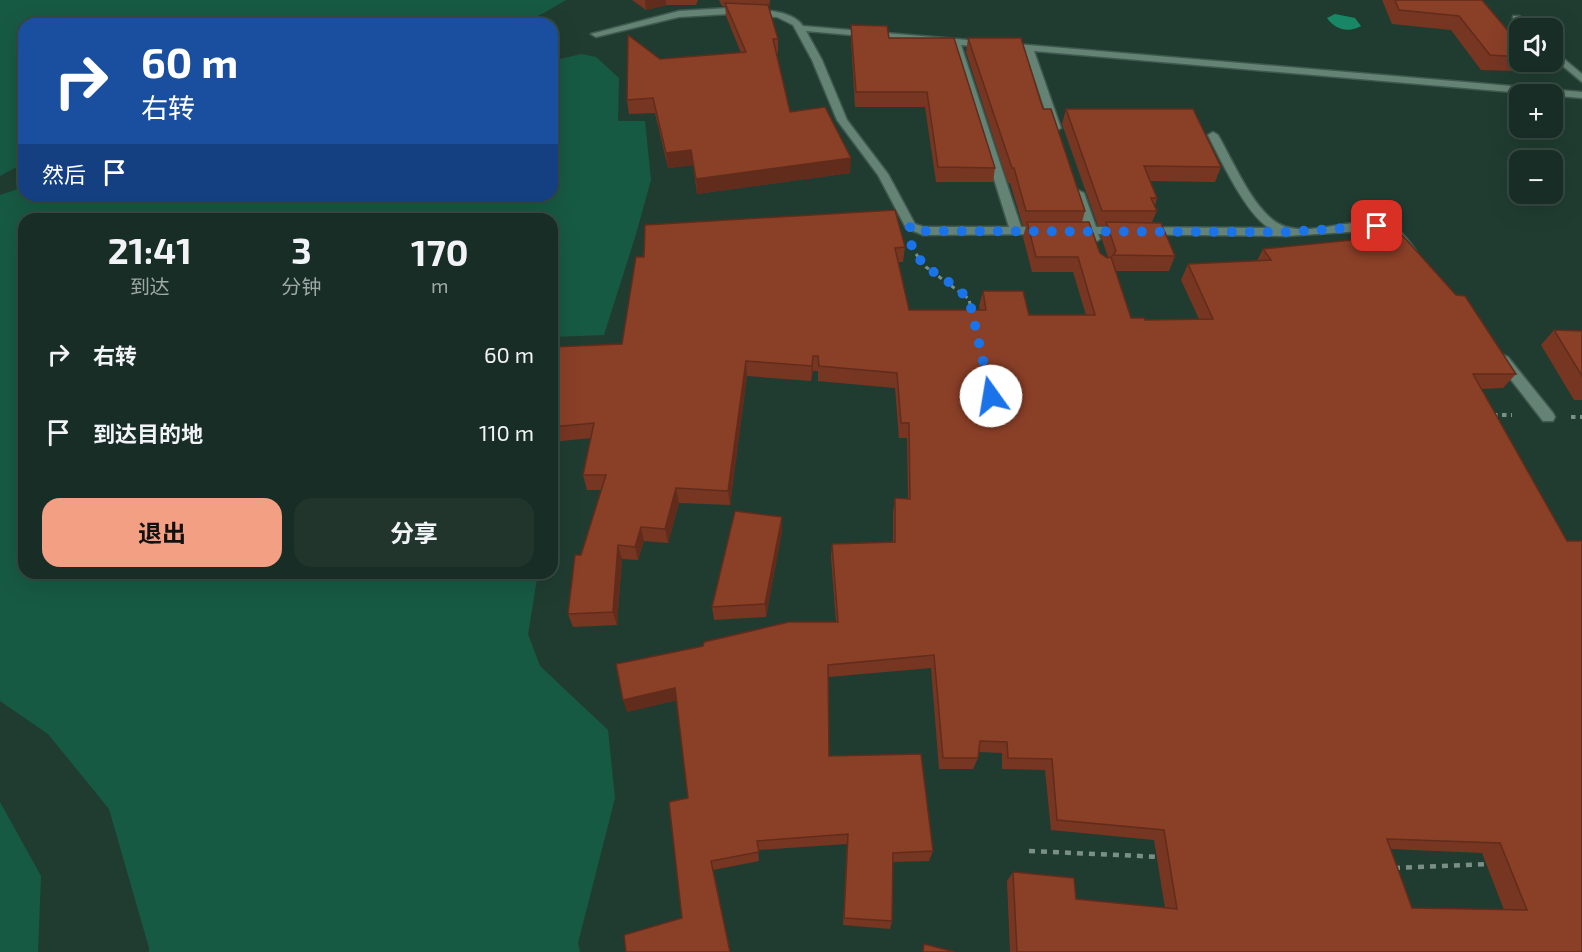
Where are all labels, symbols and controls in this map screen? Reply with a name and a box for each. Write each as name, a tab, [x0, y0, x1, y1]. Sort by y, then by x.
map controls	[1509, 18, 1563, 204]
button: sound	[1509, 18, 1563, 72]
text: 60 m	[141, 36, 238, 86]
icon: right	[42, 42, 120, 120]
button: +	[1509, 84, 1563, 138]
text: 右转	[141, 91, 195, 123]
button: −	[1509, 150, 1563, 204]
icon: arrive	[98, 156, 131, 189]
text: 然后	[42, 161, 86, 187]
pin	[1351, 200, 1402, 251]
icon: arrive	[1360, 209, 1393, 242]
text: 21:41	[108, 228, 192, 271]
text: 3	[291, 228, 312, 271]
text: 170	[411, 230, 468, 273]
text: m	[431, 273, 449, 297]
text: 到达	[130, 274, 170, 298]
text: 分钟	[281, 274, 321, 298]
icon: right	[42, 338, 75, 371]
text: 60 m	[484, 341, 534, 367]
text: 右转	[93, 342, 137, 368]
position arrow	[959, 364, 1023, 428]
icon: arrive	[42, 416, 75, 449]
text: 110 m	[479, 419, 534, 445]
text: 到达目的地	[93, 420, 203, 446]
button: 退出	[42, 498, 282, 567]
button: 分享	[294, 498, 534, 567]

